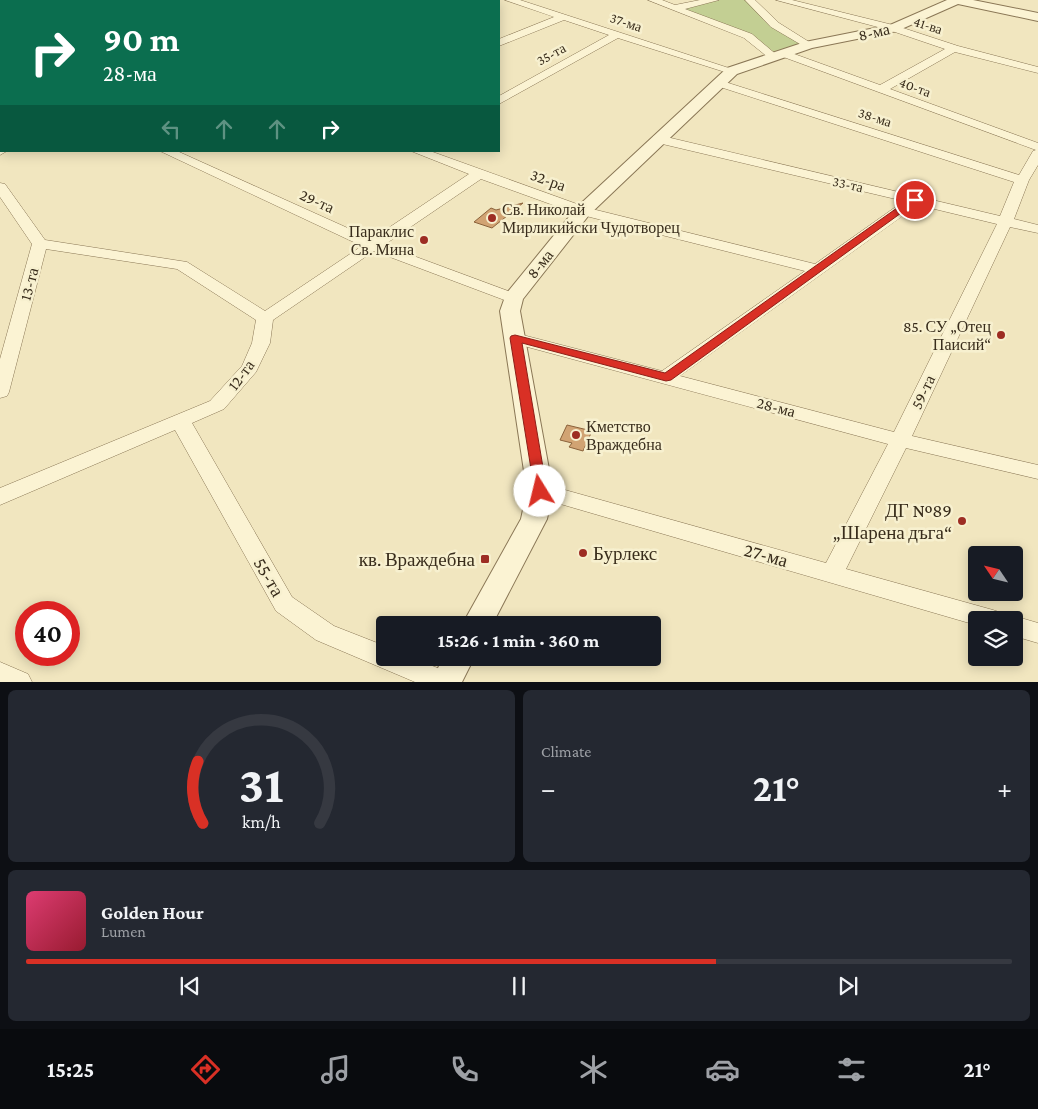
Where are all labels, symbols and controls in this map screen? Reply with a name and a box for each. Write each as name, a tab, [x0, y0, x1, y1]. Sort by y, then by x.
street label: 37-ма	[608, 9, 645, 35]
street label: 41-ва	[911, 13, 945, 37]
icon: right	[20, 20, 85, 85]
text: 90 m	[103, 20, 180, 59]
street label: 8-ма	[857, 20, 891, 44]
street label: 35-та	[534, 39, 569, 68]
text: 28-ма	[103, 61, 157, 86]
street label: 40-та	[897, 74, 934, 100]
street label: 38-ма	[856, 104, 895, 130]
icon: left	[157, 115, 185, 143]
icon: ahead	[210, 115, 238, 143]
icon: ahead	[263, 115, 291, 143]
icon: right	[316, 115, 344, 143]
street label: 32-ра	[528, 166, 568, 195]
street label: 33-та	[831, 173, 866, 195]
pin	[894, 179, 936, 221]
street label: 29-та	[297, 186, 337, 216]
icon: arrive	[901, 186, 929, 214]
place label: Св. Николай Мирликийски Чудотворец	[502, 201, 680, 237]
marker: Св. Николай Мирликийски Чудотворец	[486, 212, 498, 224]
place label: Параклис Св. Мина	[349, 223, 414, 258]
marker: Параклис Св. Мина	[418, 234, 430, 246]
street label: 8-ма	[523, 246, 557, 282]
street label: 13-та	[17, 266, 41, 302]
place label: 85. СУ „Отец Паисий“	[903, 318, 991, 353]
marker: 85. СУ „Отец Паисий“	[995, 329, 1007, 341]
street label: 12-та	[224, 357, 258, 393]
street label: 59-та	[908, 372, 938, 412]
street label: 28-ма	[755, 394, 797, 420]
place label: Кметство Враждебна	[586, 418, 662, 454]
marker: Кметство Враждебна	[570, 429, 582, 441]
position arrow	[513, 464, 565, 516]
place label: ДГ №89 „Шарена дъга“	[833, 500, 952, 543]
marker: ДГ №89 „Шарена дъга“	[956, 515, 968, 527]
street label: 27-ма	[742, 539, 791, 571]
place label: Бурлекс	[593, 543, 657, 564]
north arrow	[968, 546, 1022, 601]
map controls	[968, 546, 1023, 666]
marker: Бурлекс	[577, 547, 589, 559]
place label: кв. Враждебна	[359, 549, 476, 570]
marker: кв. Враждебна	[479, 553, 491, 565]
street label: 55-та	[249, 554, 289, 601]
speed limit sign: 40	[15, 601, 80, 666]
button: layers	[968, 611, 1023, 666]
text: 15:26 · 1 min · 360 m	[438, 630, 599, 651]
text: Climate	[541, 743, 591, 760]
text: 31	[239, 755, 284, 813]
text: 21°	[753, 767, 800, 809]
text: −	[541, 773, 556, 804]
text: +	[997, 773, 1012, 804]
text: km/h	[242, 812, 281, 832]
text: Golden Hour	[101, 902, 204, 923]
text: Lumen	[101, 923, 146, 940]
icon: previous	[176, 972, 204, 1000]
icon: pause	[505, 972, 533, 1000]
icon: next	[834, 972, 862, 1000]
icon: directions	[188, 1052, 223, 1087]
icon: music	[318, 1052, 353, 1087]
icon: phone	[447, 1052, 482, 1087]
icon: climate	[576, 1052, 611, 1087]
icon: car	[705, 1052, 740, 1087]
icon: filters	[834, 1052, 869, 1087]
text: 15:25	[47, 1057, 94, 1082]
text: 21°	[963, 1057, 991, 1082]

